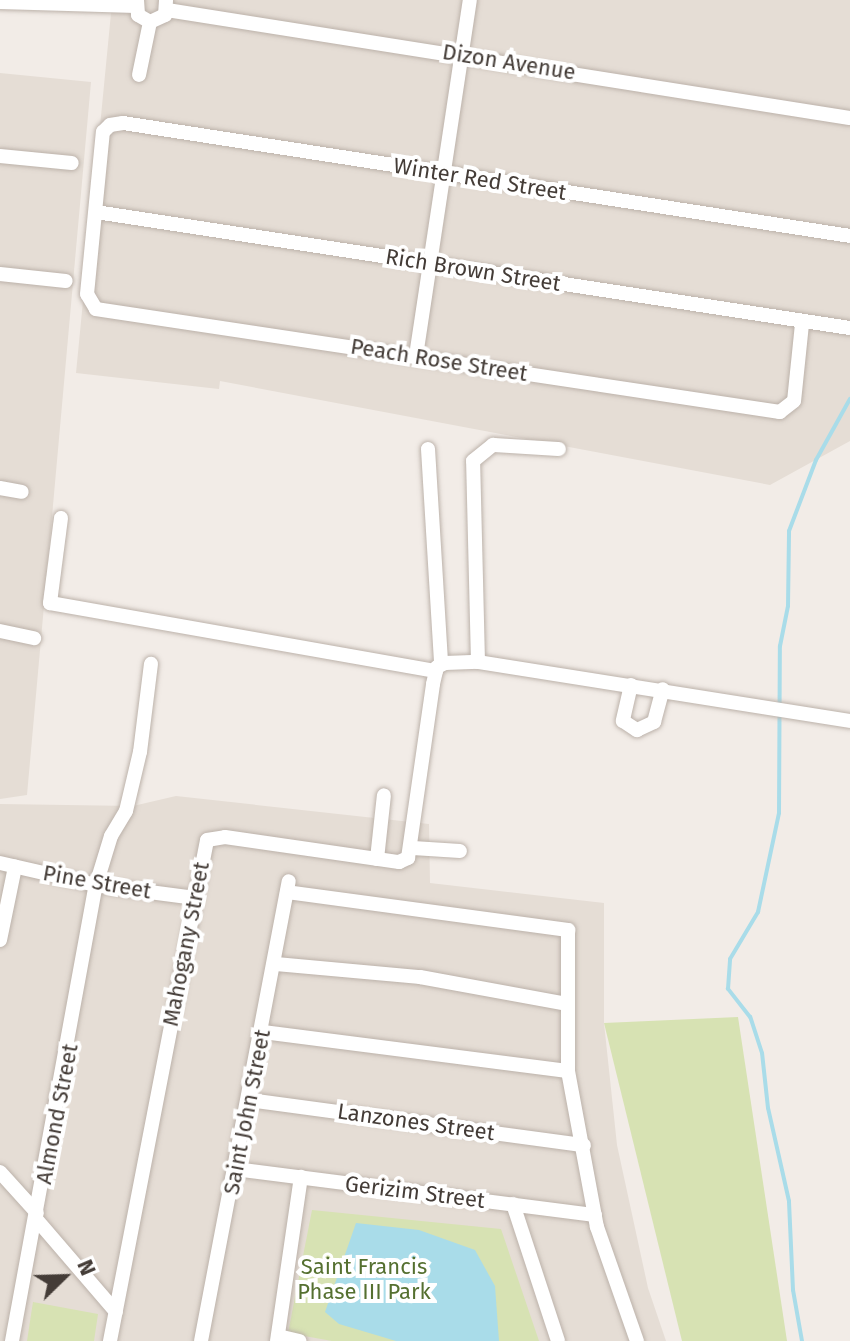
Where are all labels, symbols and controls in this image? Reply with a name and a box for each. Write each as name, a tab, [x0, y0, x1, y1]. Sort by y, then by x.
street label: Dizon Avenue	[441, 38, 577, 86]
street label: Winter Red Street	[392, 152, 568, 206]
street label: Rich Brown Street	[384, 243, 562, 297]
street label: Peach Rose Street	[349, 333, 529, 387]
street label: Pine Street	[41, 860, 153, 904]
street label: Mahogany Street	[157, 860, 215, 1028]
street label: Saint John Street	[218, 1027, 276, 1197]
street label: Almond Street	[30, 1042, 84, 1186]
street label: Lanzones Street	[336, 1098, 496, 1146]
street label: Gerizim Street	[344, 1170, 486, 1214]
north arrow	[24, 1237, 104, 1317]
park label: Saint Francis Phase III Park	[297, 1253, 431, 1304]
text: N	[71, 1255, 102, 1279]

